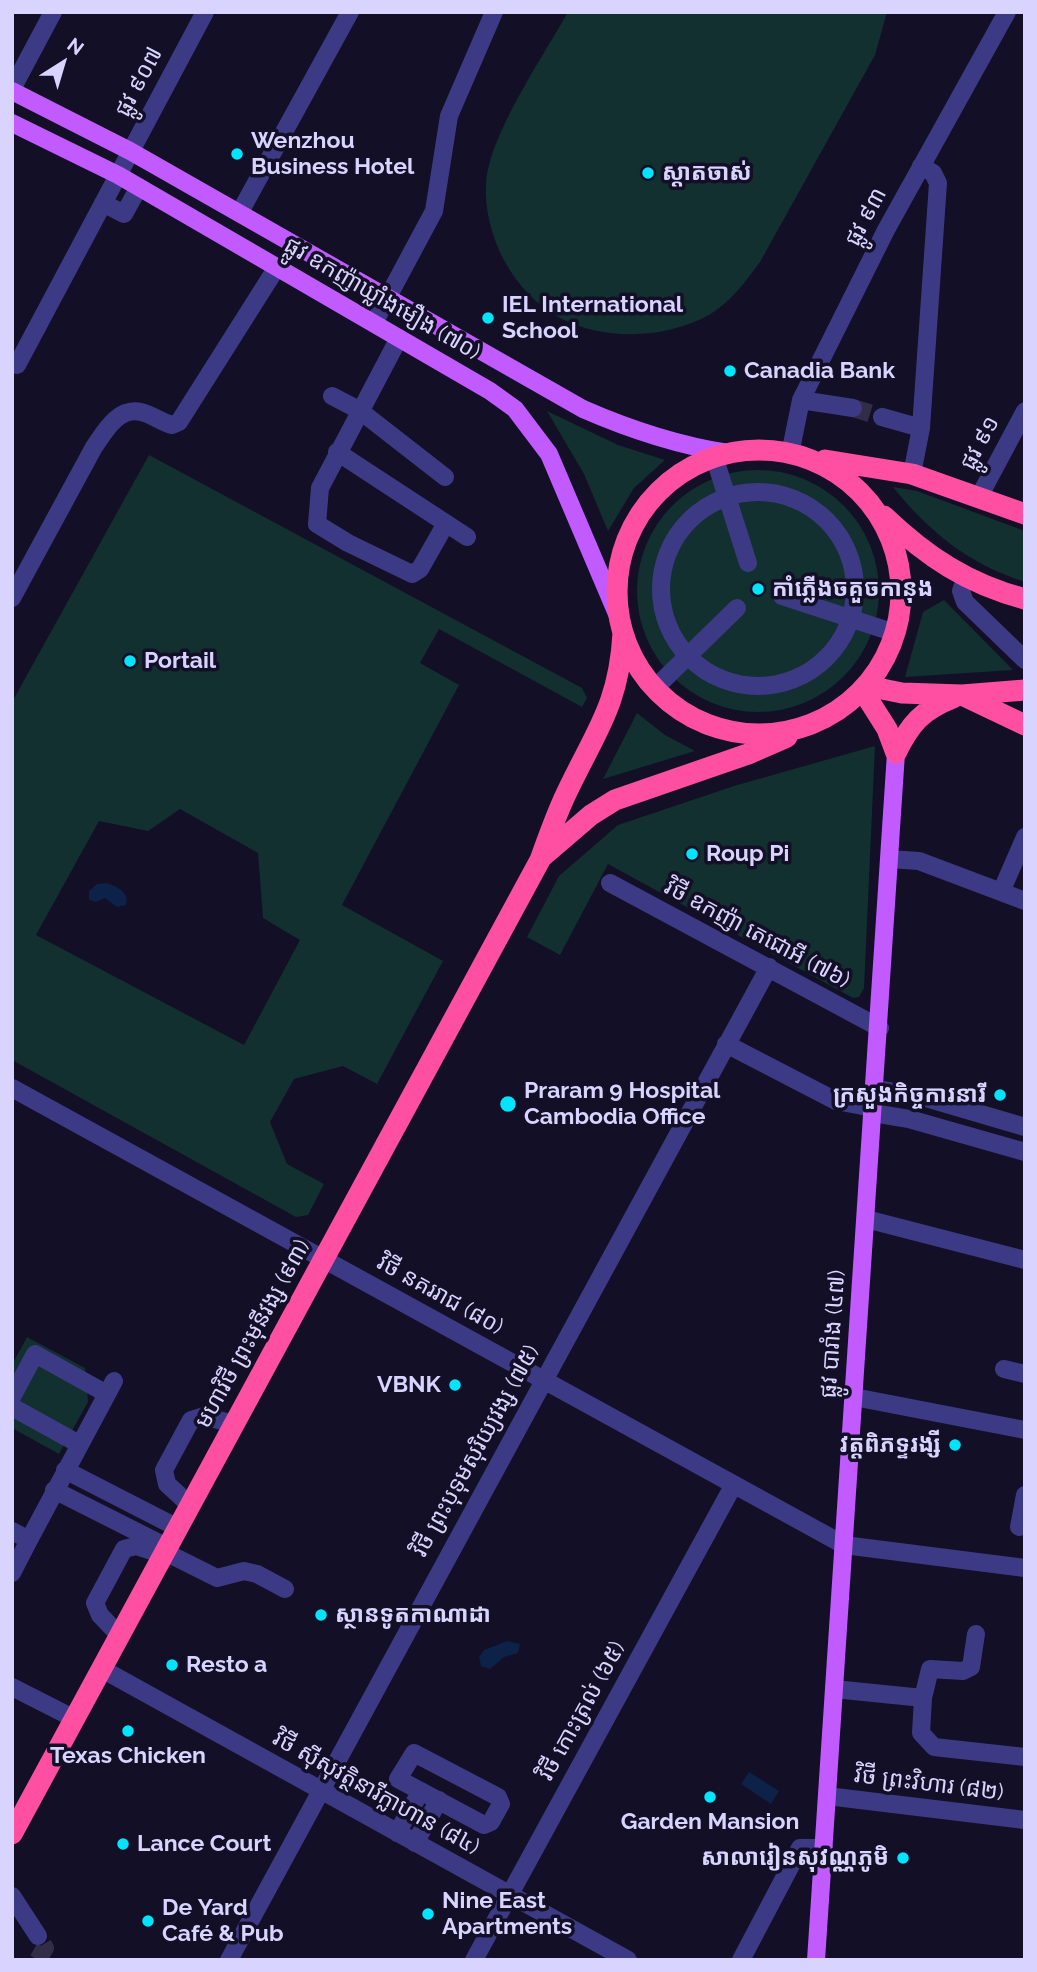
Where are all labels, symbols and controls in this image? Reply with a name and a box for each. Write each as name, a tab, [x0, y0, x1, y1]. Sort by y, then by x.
north arrow	[28, 28, 98, 98]
text: N	[63, 33, 88, 59]
street label: ផ្លូវ ៩០៧	[109, 42, 169, 122]
place label: Wenzhou Business Hotel	[251, 127, 414, 181]
marker: Wenzhou Business Hotel	[229, 146, 245, 162]
place label: ស្ដាតចាស់	[662, 159, 752, 187]
marker: ស្ដាតចាស់	[640, 165, 656, 181]
street label: ផ្លូវ ៩៣	[839, 183, 893, 251]
street label: ផ្លូវ ឧកញ៉ាឃ្លាំងមឿង (៧០)	[279, 232, 485, 366]
place label: IEL International School	[502, 291, 683, 345]
marker: IEL International School	[480, 310, 496, 326]
place label: Canadia Bank	[744, 357, 895, 385]
marker: Canadia Bank	[722, 363, 738, 379]
street label: ផ្លូវ ៩១	[954, 411, 1006, 475]
place label: កាំភ្លើងចគួចកានុង	[772, 575, 933, 603]
marker: កាំភ្លើងចគួចកានុង	[750, 581, 766, 597]
place label: Portail	[144, 647, 216, 675]
marker: Portail	[122, 653, 138, 669]
place label: Roup Pi	[706, 840, 789, 868]
marker: Roup Pi	[684, 846, 700, 862]
street label: វិថី ឧកញ៉ា តេជោអី (៧៦)	[660, 873, 854, 995]
place label: Praram 9 Hospital Cambodia Office	[524, 1077, 720, 1131]
place label: ក្រសួងកិច្ចការនារី	[833, 1081, 986, 1109]
marker: ក្រសួងកិច្ចការនារី	[992, 1087, 1008, 1103]
marker: Praram 9 Hospital Cambodia Office	[498, 1094, 518, 1114]
street label: មហាវិថី ព្រះមុនីវង្ស (៩៣)	[190, 1235, 316, 1433]
street label: វិថី នគររាជ (៨០)	[372, 1249, 508, 1341]
street label: ផ្លូវ បារាំង (៤៧)	[815, 1269, 851, 1399]
street label: វិថី ព្រះបុទុមសុរិយ្យវង្ស (៧៥)	[406, 1340, 546, 1562]
place label: VBNK	[377, 1371, 441, 1399]
marker: VBNK	[447, 1377, 463, 1393]
place label: វត្តពិភទ្ទរង្សី	[840, 1431, 941, 1459]
marker: វត្តពិភទ្ទរង្សី	[947, 1437, 963, 1453]
place label: ស្ថានទូតកាណាដា	[335, 1601, 491, 1629]
marker: ស្ថានទូតកាណាដា	[313, 1607, 329, 1623]
street label: វិថី កោះត្រល់ (៦៥)	[532, 1637, 632, 1785]
place label: Resto a	[186, 1651, 267, 1679]
marker: Resto a	[164, 1657, 180, 1673]
marker: Texas Chicken	[120, 1723, 136, 1739]
street label: វិថី ស៊ីសុវត្ថិនារីក្លាហាន (៨៤)	[268, 1725, 484, 1861]
place label: Texas Chicken	[50, 1742, 206, 1770]
street label: វិថី ព្រះវិហារ (៨២)	[853, 1761, 1005, 1807]
marker: Garden Mansion	[702, 1789, 718, 1805]
place label: Garden Mansion	[621, 1808, 799, 1836]
place label: Lance Court	[137, 1830, 271, 1858]
marker: Lance Court	[115, 1836, 131, 1852]
place label: សាលារៀនសុវណ្ណភូមិ	[701, 1844, 889, 1872]
marker: សាលារៀនសុវណ្ណភូមិ	[895, 1850, 911, 1866]
place label: Nine East Apartments	[442, 1887, 572, 1941]
place label: De Yard Café & Pub	[162, 1894, 284, 1948]
marker: Nine East Apartments	[420, 1906, 436, 1922]
marker: De Yard Café & Pub	[140, 1913, 156, 1929]

